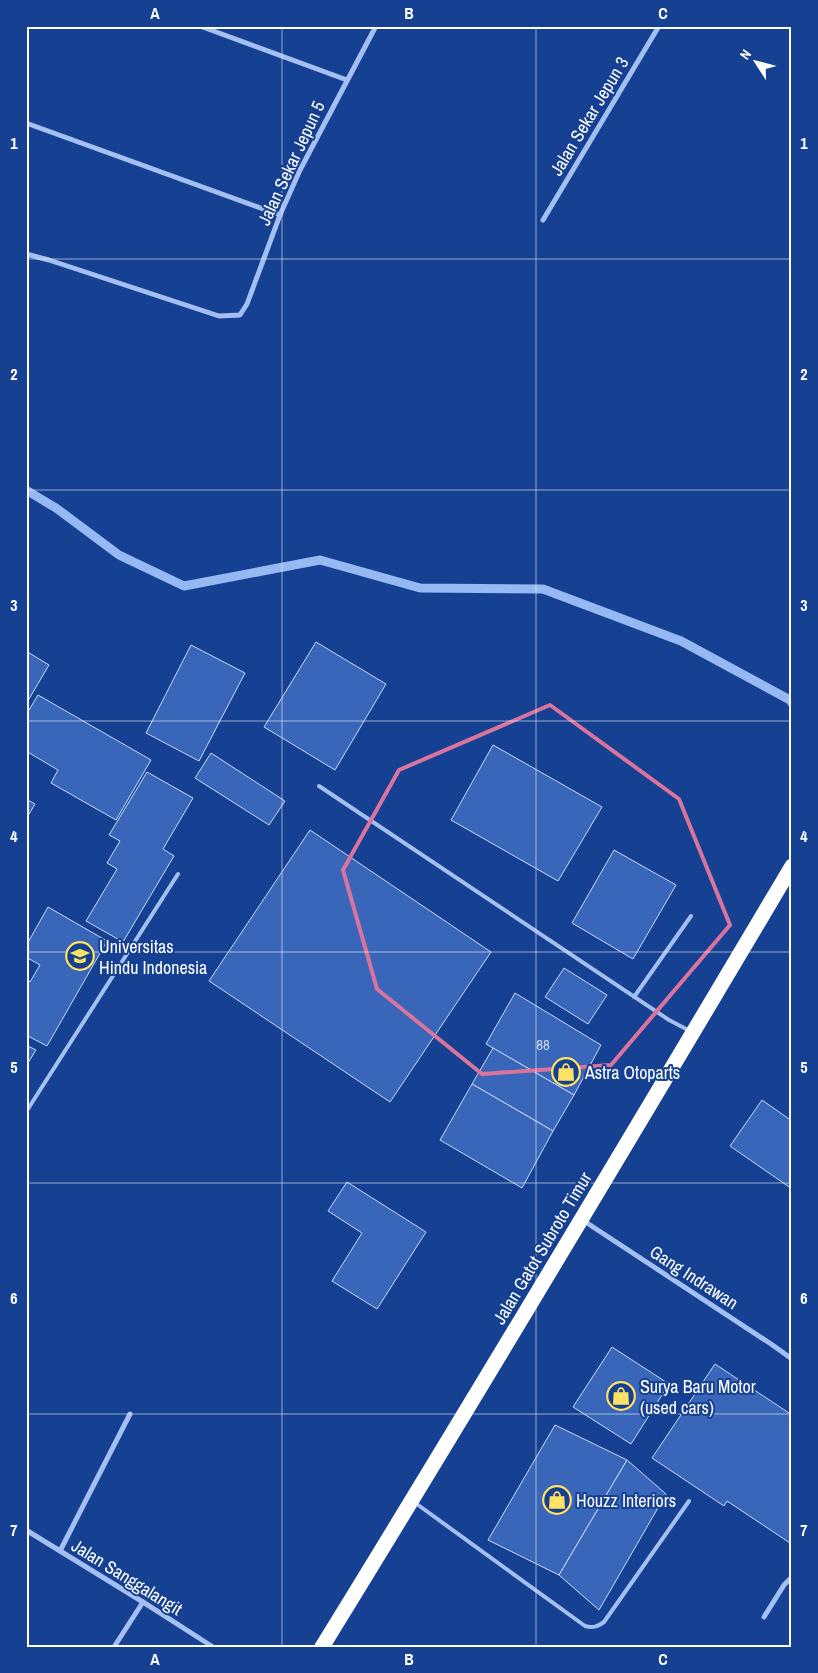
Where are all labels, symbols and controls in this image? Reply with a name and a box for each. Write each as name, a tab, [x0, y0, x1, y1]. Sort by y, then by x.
text: A	[150, 2, 160, 24]
text: B	[404, 2, 414, 24]
text: C	[658, 2, 668, 24]
north arrow	[730, 38, 780, 88]
text: N	[736, 46, 755, 63]
street label: Jalan Sekar Jepun 3	[544, 52, 634, 180]
street label: Jalan Sekar Jepun 5	[251, 97, 331, 229]
text: 1	[10, 132, 18, 154]
text: 1	[800, 132, 808, 154]
text: 2	[10, 363, 18, 385]
text: 2	[800, 363, 808, 385]
text: 3	[10, 594, 18, 616]
text: 3	[800, 594, 808, 616]
text: 4	[10, 825, 18, 847]
text: 4	[800, 825, 808, 847]
place label: Universitas Hindu Indonesia	[99, 934, 207, 980]
school or university icon: Universitas Hindu Indonesia	[65, 941, 95, 971]
house number: 88	[536, 1034, 550, 1055]
text: 5	[10, 1056, 18, 1078]
text: 5	[800, 1056, 808, 1078]
shop icon: Astra Otoparts	[551, 1057, 581, 1087]
place label: Astra Otoparts	[584, 1060, 680, 1085]
street label: Jalan Gatot Subroto Timur	[487, 1167, 597, 1329]
street label: Gang Indrawan	[645, 1239, 743, 1315]
text: 6	[10, 1287, 18, 1309]
text: 6	[800, 1287, 808, 1309]
place label: Surya Baru Motor (used cars)	[640, 1374, 756, 1420]
shop icon: Surya Baru Motor (used cars)	[606, 1381, 636, 1411]
shop icon: Houzz Interiors	[542, 1485, 572, 1515]
place label: Houzz Interiors	[576, 1488, 676, 1513]
text: 7	[10, 1519, 18, 1541]
text: 7	[800, 1519, 808, 1541]
street label: Jalan Sanggalangit	[67, 1533, 187, 1621]
text: A	[150, 1648, 160, 1670]
text: B	[404, 1648, 414, 1670]
text: C	[658, 1648, 668, 1670]

